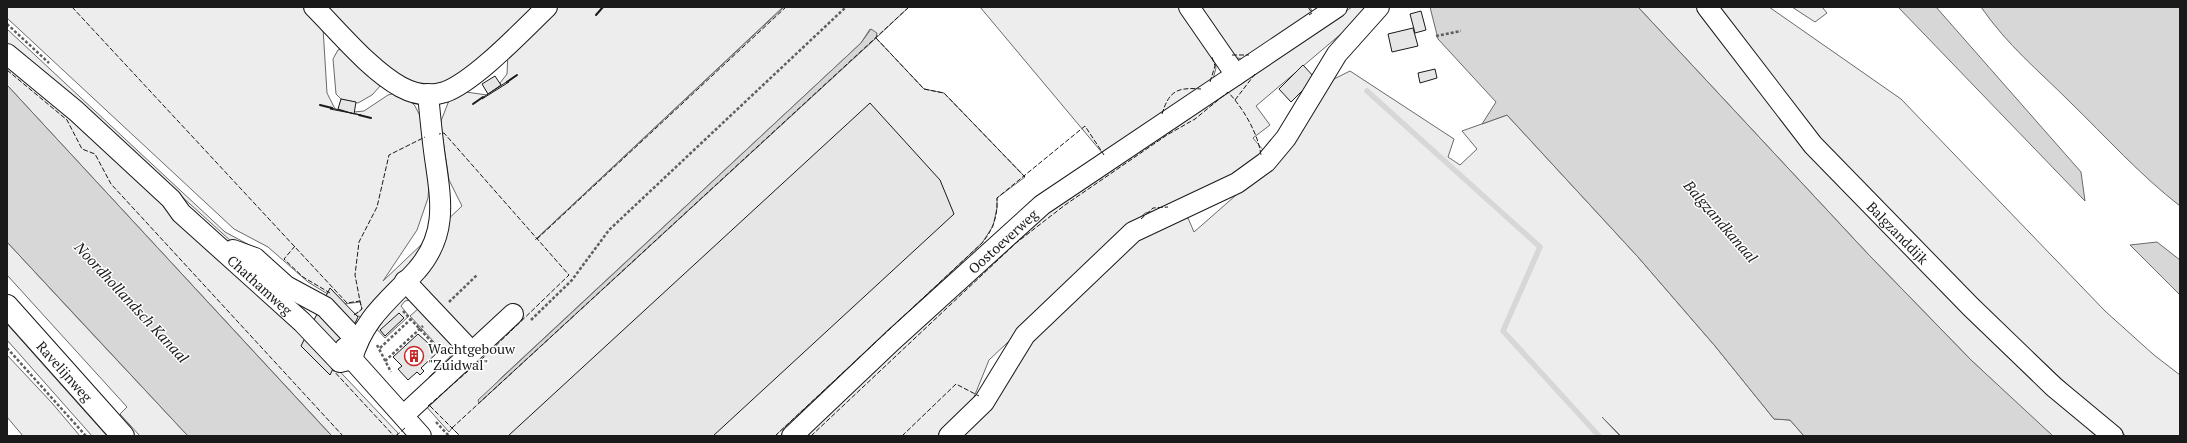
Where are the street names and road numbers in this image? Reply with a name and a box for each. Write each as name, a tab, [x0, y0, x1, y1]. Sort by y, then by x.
street label: Balgzanddijk	[1863, 197, 1934, 268]
street label: Oostoeverweg	[964, 204, 1042, 277]
street label: Chathamweg	[224, 250, 297, 319]
street label: Ravelijnweg	[33, 337, 97, 406]

